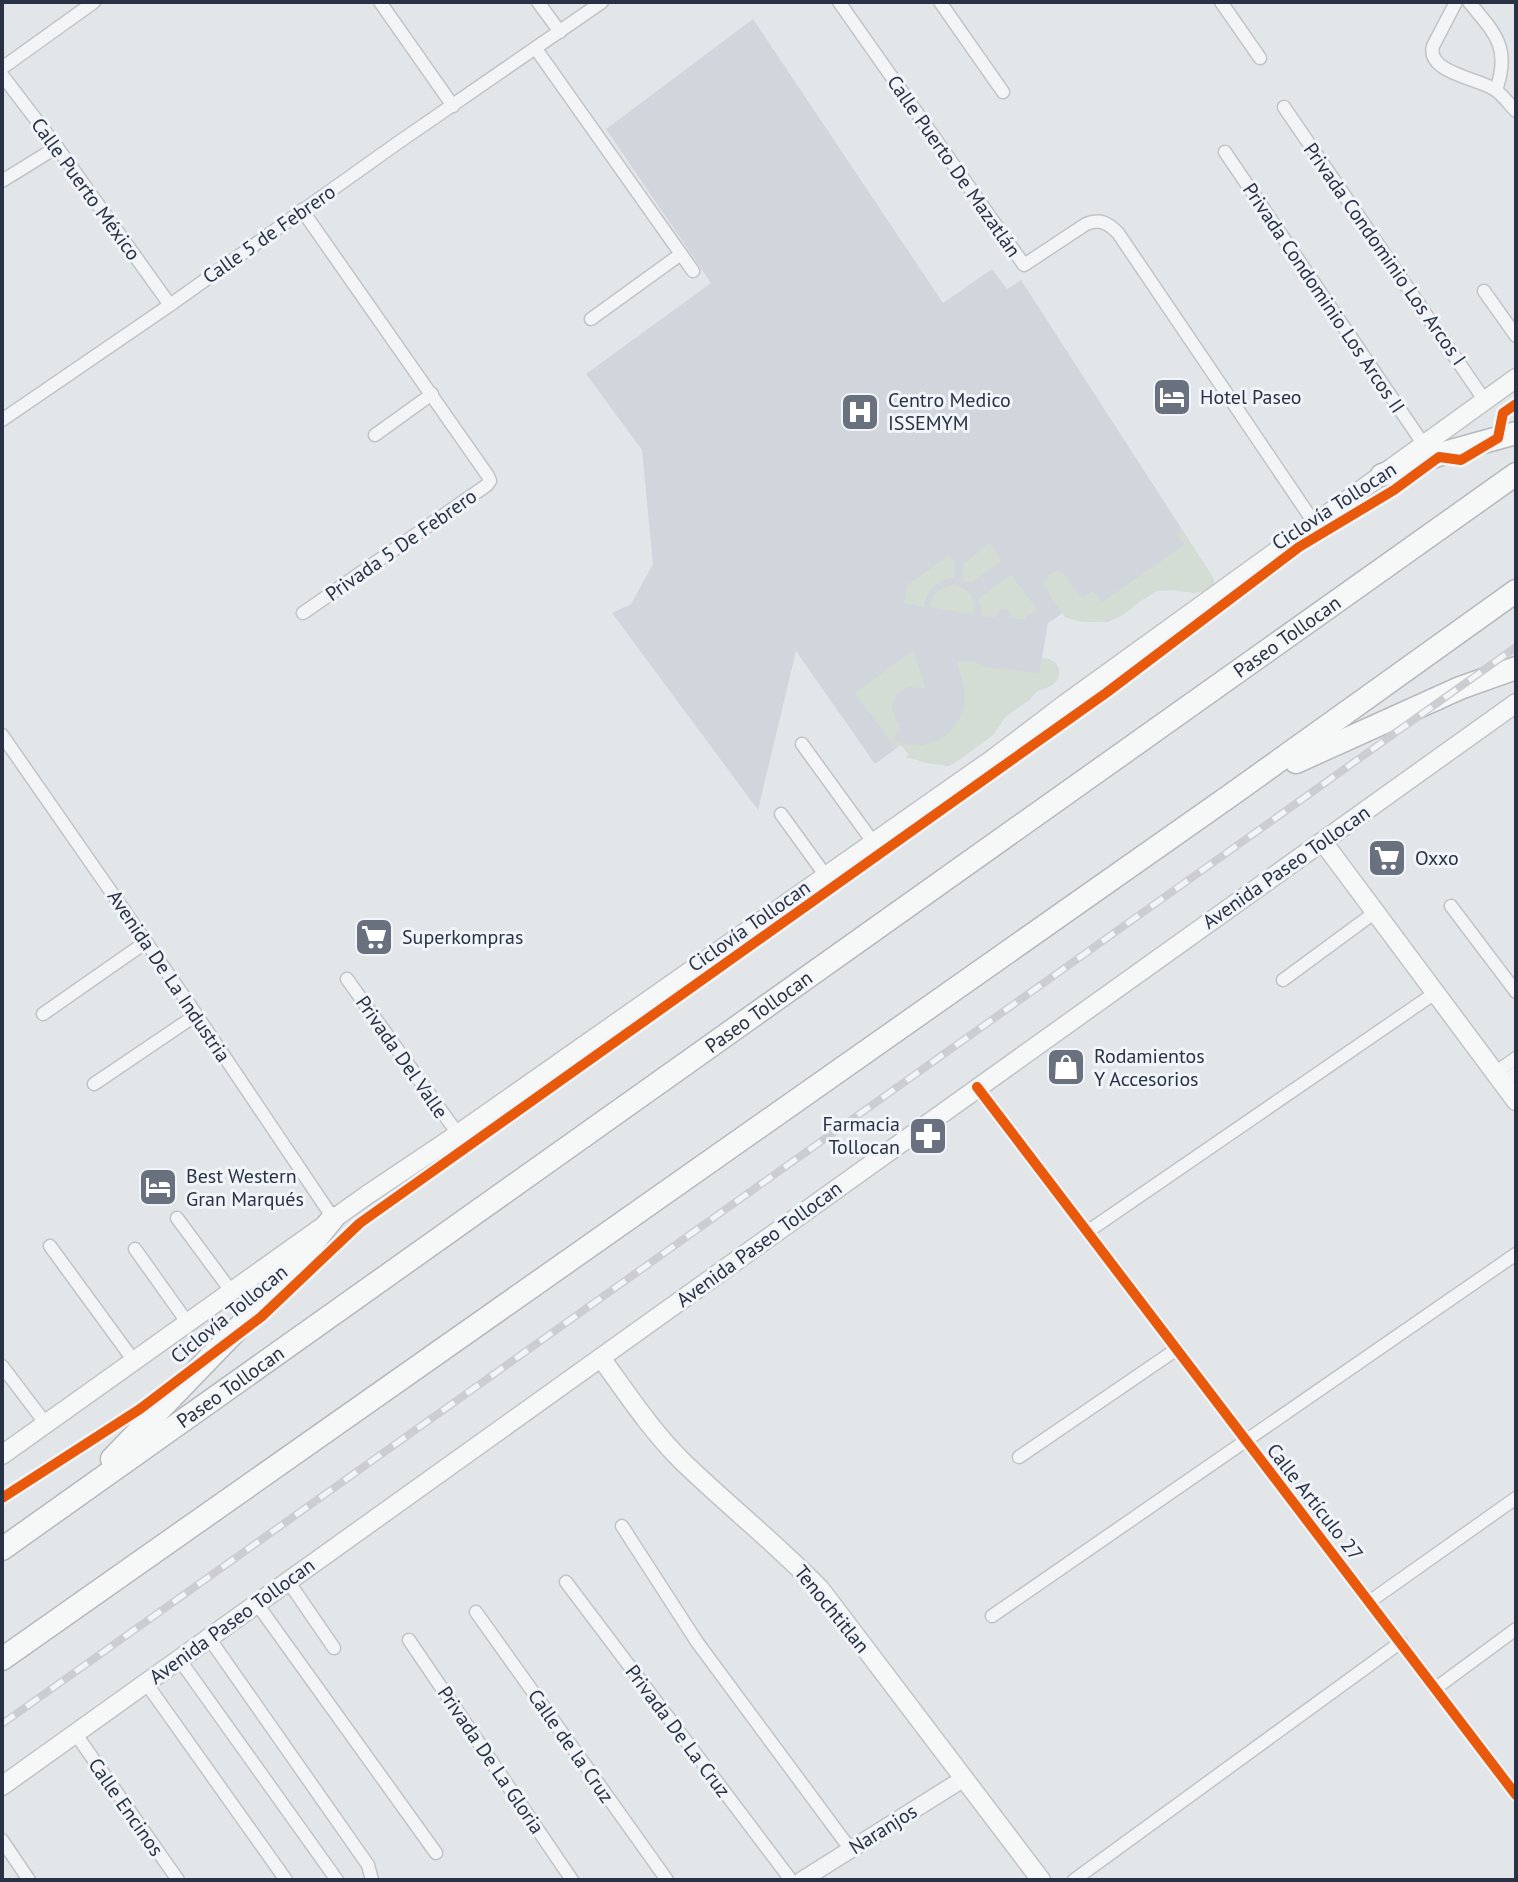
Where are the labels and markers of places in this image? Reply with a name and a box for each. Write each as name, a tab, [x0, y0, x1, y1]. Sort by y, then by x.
hotel icon: Hotel Paseo	[1151, 376, 1193, 418]
place label: Hotel Paseo	[1200, 384, 1302, 410]
place label: Centro Medico ISSEMYM	[888, 387, 1011, 436]
hospital icon: Centro Medico ISSEMYM	[839, 391, 881, 433]
supermarket icon: Oxxo	[1366, 837, 1408, 879]
place label: Oxxo	[1415, 845, 1459, 871]
supermarket icon: Superkompras	[353, 916, 395, 958]
place label: Superkompras	[402, 924, 523, 950]
place label: Rodamientos Y Accesorios	[1094, 1043, 1205, 1092]
shop icon: Rodamientos Y Accesorios	[1045, 1046, 1087, 1088]
place label: Farmacia Tollocan	[822, 1111, 900, 1160]
pharmacy icon: Farmacia Tollocan	[907, 1115, 949, 1157]
place label: Best Western Gran Marqués	[186, 1163, 304, 1212]
hotel icon: Best Western Gran Marqués	[137, 1166, 179, 1208]

